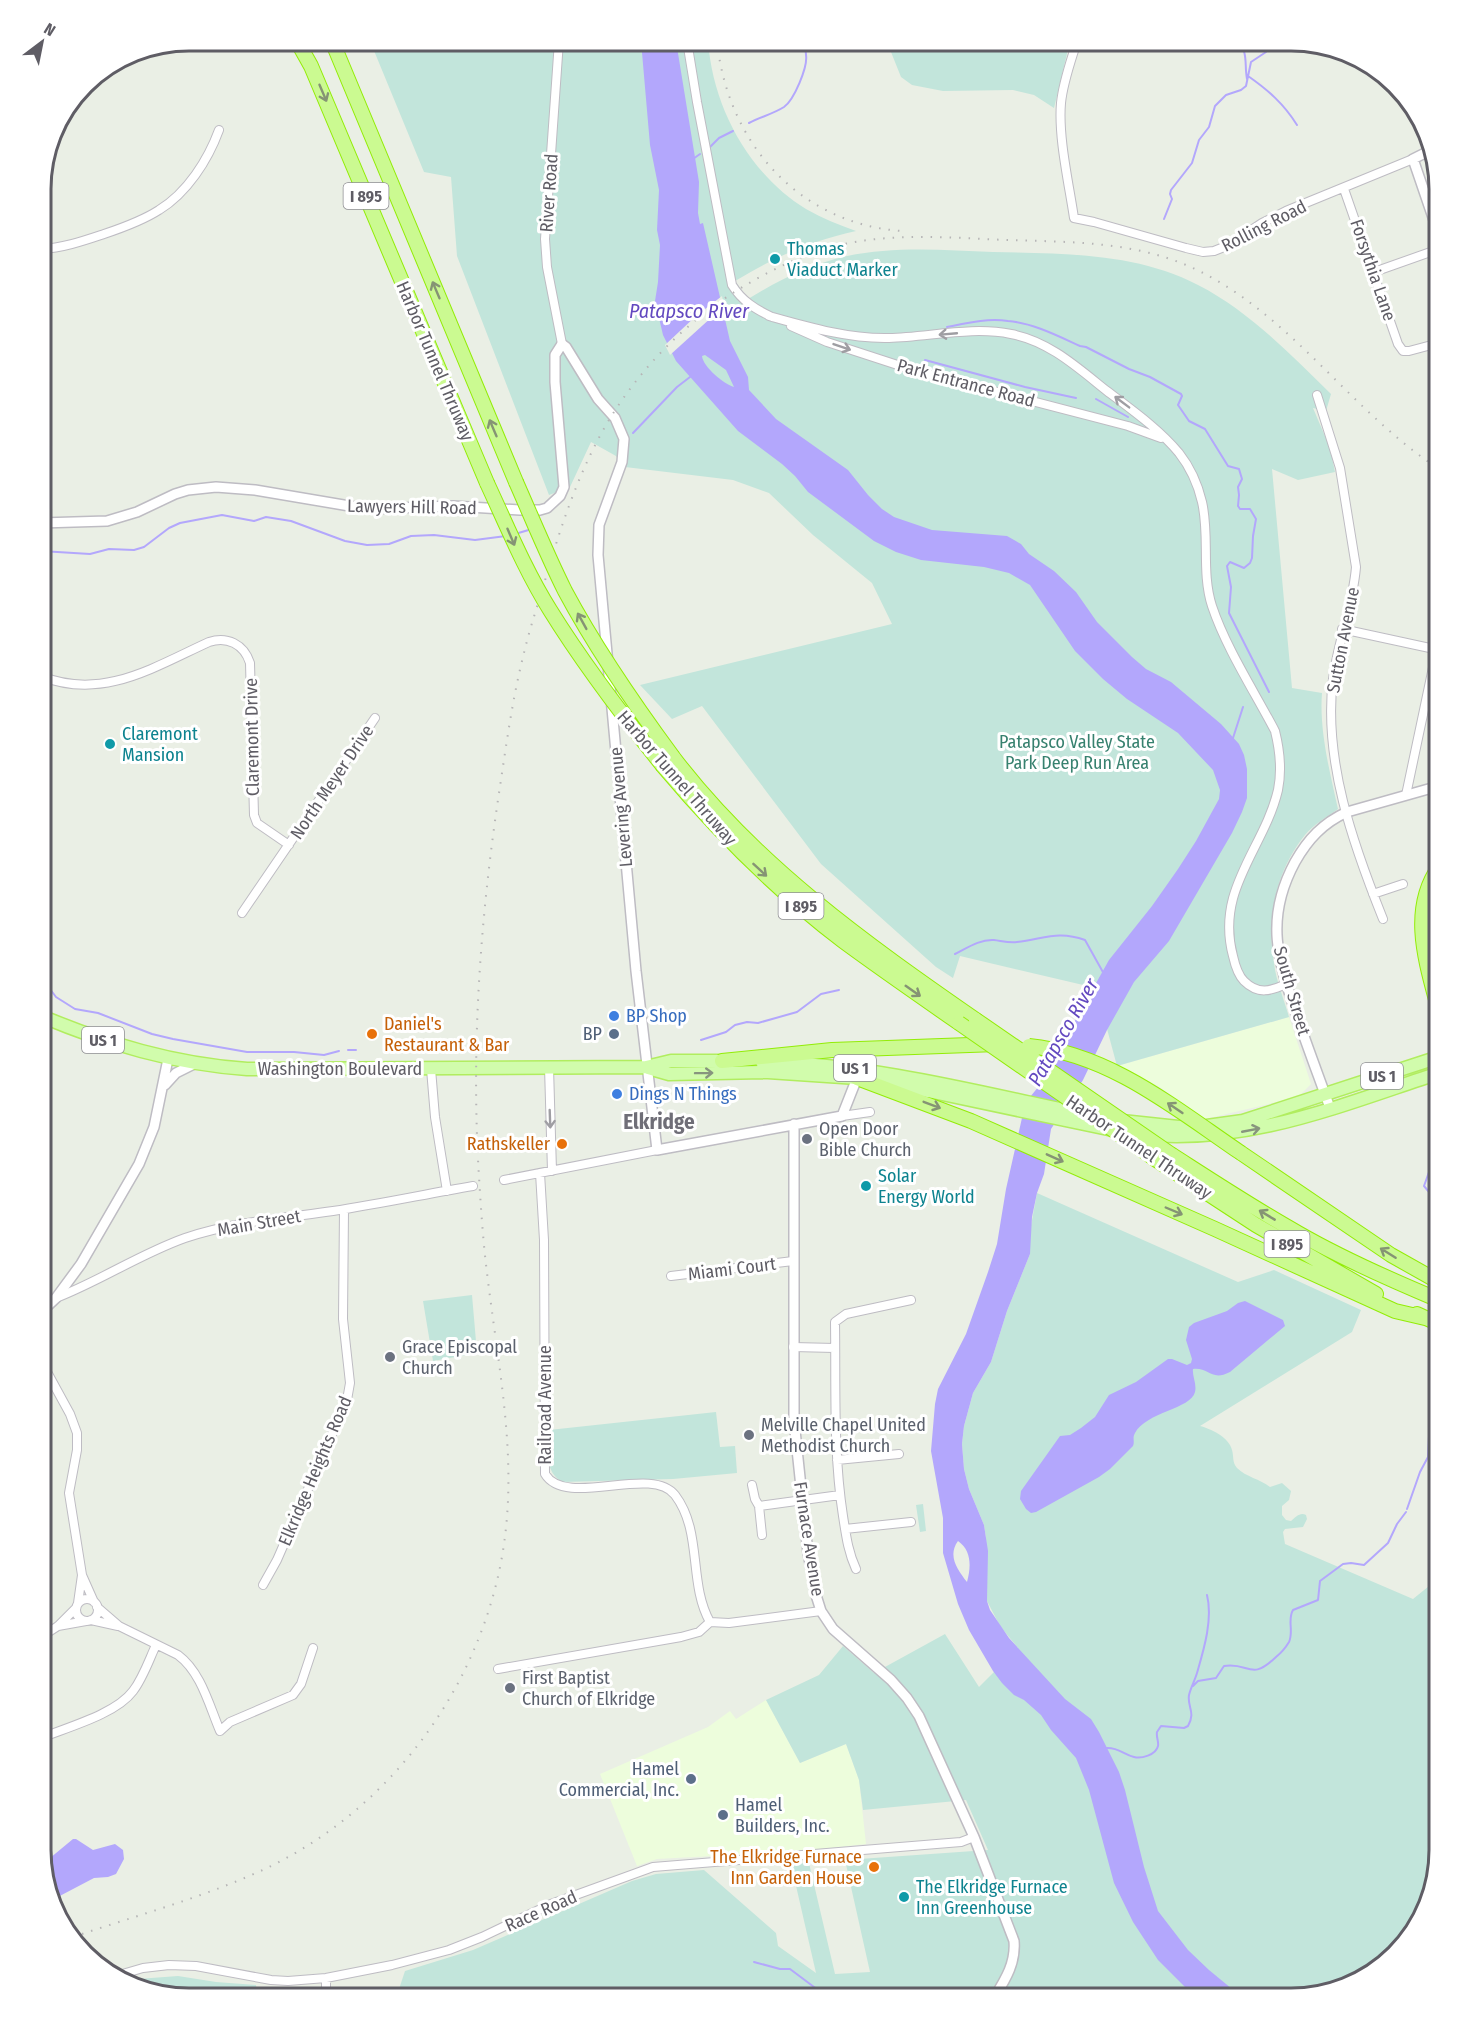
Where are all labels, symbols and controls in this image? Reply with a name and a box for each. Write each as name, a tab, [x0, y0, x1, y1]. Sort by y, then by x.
north arrow	[12, 12, 72, 72]
text: N	[41, 19, 59, 40]
one-way arrow	[318, 83, 329, 101]
street label: River Road	[535, 153, 563, 233]
road number: I 895	[344, 183, 388, 209]
street label: Rolling Road	[1218, 195, 1310, 257]
street label: Forsythia Lane	[1345, 216, 1401, 324]
place label: Thomas Viaduct Marker	[787, 238, 898, 281]
marker: Thomas Viaduct Marker	[768, 252, 782, 266]
street label: Harbor Tunnel Thruway	[391, 278, 479, 444]
one-way arrow	[430, 282, 441, 300]
water label: Patapsco River	[629, 299, 750, 323]
one-way arrow	[939, 329, 959, 340]
one-way arrow	[832, 343, 851, 354]
street label: Park Entrance Road	[895, 354, 1037, 412]
one-way arrow	[1114, 396, 1130, 409]
one-way arrow	[487, 419, 498, 437]
street label: Lawyers Hill Road	[347, 495, 477, 519]
one-way arrow	[506, 527, 517, 545]
street label: Sutton Avenue	[1322, 585, 1364, 695]
one-way arrow	[576, 613, 588, 630]
street label: Claremont Drive	[240, 678, 264, 796]
street label: Harbor Tunnel Thruway	[613, 706, 741, 850]
street label: North Meyer Drive	[286, 720, 378, 843]
place label: Claremont Mansion	[122, 723, 198, 766]
park label: Patapsco Valley State Park Deep Run Area	[999, 731, 1155, 774]
marker: Claremont Mansion	[103, 737, 117, 751]
street label: Levering Avenue	[605, 746, 637, 868]
one-way arrow	[753, 863, 768, 877]
road number: I 895	[778, 893, 824, 919]
street label: South Street	[1269, 944, 1315, 1038]
water label: Patapsco River	[1023, 973, 1104, 1090]
one-way arrow	[904, 985, 920, 997]
place label: BP Shop	[626, 1005, 687, 1027]
marker: BP Shop	[607, 1009, 621, 1023]
place label: Daniel's Restaurant & Bar	[384, 1013, 510, 1056]
place label: BP	[583, 1023, 602, 1045]
road number: US 1	[82, 1027, 124, 1053]
marker: Daniel's Restaurant & Bar	[365, 1027, 379, 1041]
marker: BP	[607, 1027, 621, 1041]
road number: US 1	[834, 1055, 876, 1081]
street label: Washington Boulevard	[258, 1058, 422, 1080]
road number: US 1	[1361, 1063, 1403, 1089]
one-way arrow	[694, 1067, 714, 1079]
place label: Dings N Things	[629, 1083, 737, 1105]
marker: Dings N Things	[610, 1087, 624, 1101]
street label: Harbor Tunnel Thruway	[1062, 1090, 1216, 1204]
one-way arrow	[922, 1100, 941, 1111]
one-way arrow	[1167, 1102, 1184, 1114]
one-way arrow	[545, 1108, 556, 1128]
district label: Elkridge	[623, 1109, 695, 1135]
place label: Open Door Bible Church	[819, 1118, 912, 1161]
one-way arrow	[1241, 1124, 1261, 1135]
marker: Open Door Bible Church	[800, 1132, 814, 1146]
place label: Rathskeller	[467, 1133, 551, 1155]
marker: Rathskeller	[555, 1137, 569, 1151]
one-way arrow	[1045, 1153, 1063, 1165]
place label: Solar Energy World	[878, 1165, 975, 1208]
marker: Solar Energy World	[859, 1179, 873, 1193]
street label: Main Street	[216, 1205, 302, 1241]
one-way arrow	[1165, 1206, 1183, 1217]
one-way arrow	[1259, 1209, 1276, 1221]
road number: I 895	[1264, 1231, 1310, 1257]
one-way arrow	[1381, 1247, 1397, 1259]
street label: Miami Court	[687, 1253, 777, 1285]
place label: Grace Episcopal Church	[402, 1336, 517, 1379]
street label: Railroad Avenue	[534, 1345, 556, 1465]
marker: Grace Episcopal Church	[383, 1350, 397, 1364]
street label: Elkridge Heights Road	[273, 1393, 357, 1549]
place label: Melville Chapel United Methodist Church	[761, 1414, 926, 1457]
marker: Melville Chapel United Methodist Church	[742, 1428, 756, 1442]
street label: Furnace Avenue	[789, 1480, 829, 1598]
place label: First Baptist Church of Elkridge	[522, 1667, 655, 1710]
marker: First Baptist Church of Elkridge	[503, 1681, 517, 1695]
place label: Hamel Commercial, Inc.	[559, 1758, 679, 1801]
marker: Hamel Commercial, Inc.	[684, 1772, 698, 1786]
place label: Hamel Builders, Inc.	[735, 1794, 830, 1837]
marker: Hamel Builders, Inc.	[716, 1808, 730, 1822]
place label: The Elkridge Furnace Inn Garden House	[710, 1846, 862, 1889]
marker: The Elkridge Furnace Inn Garden House	[867, 1860, 881, 1874]
place label: The Elkridge Furnace Inn Greenhouse	[916, 1876, 1068, 1919]
street label: Race Road	[502, 1885, 580, 1937]
marker: The Elkridge Furnace Inn Greenhouse	[897, 1890, 911, 1904]

